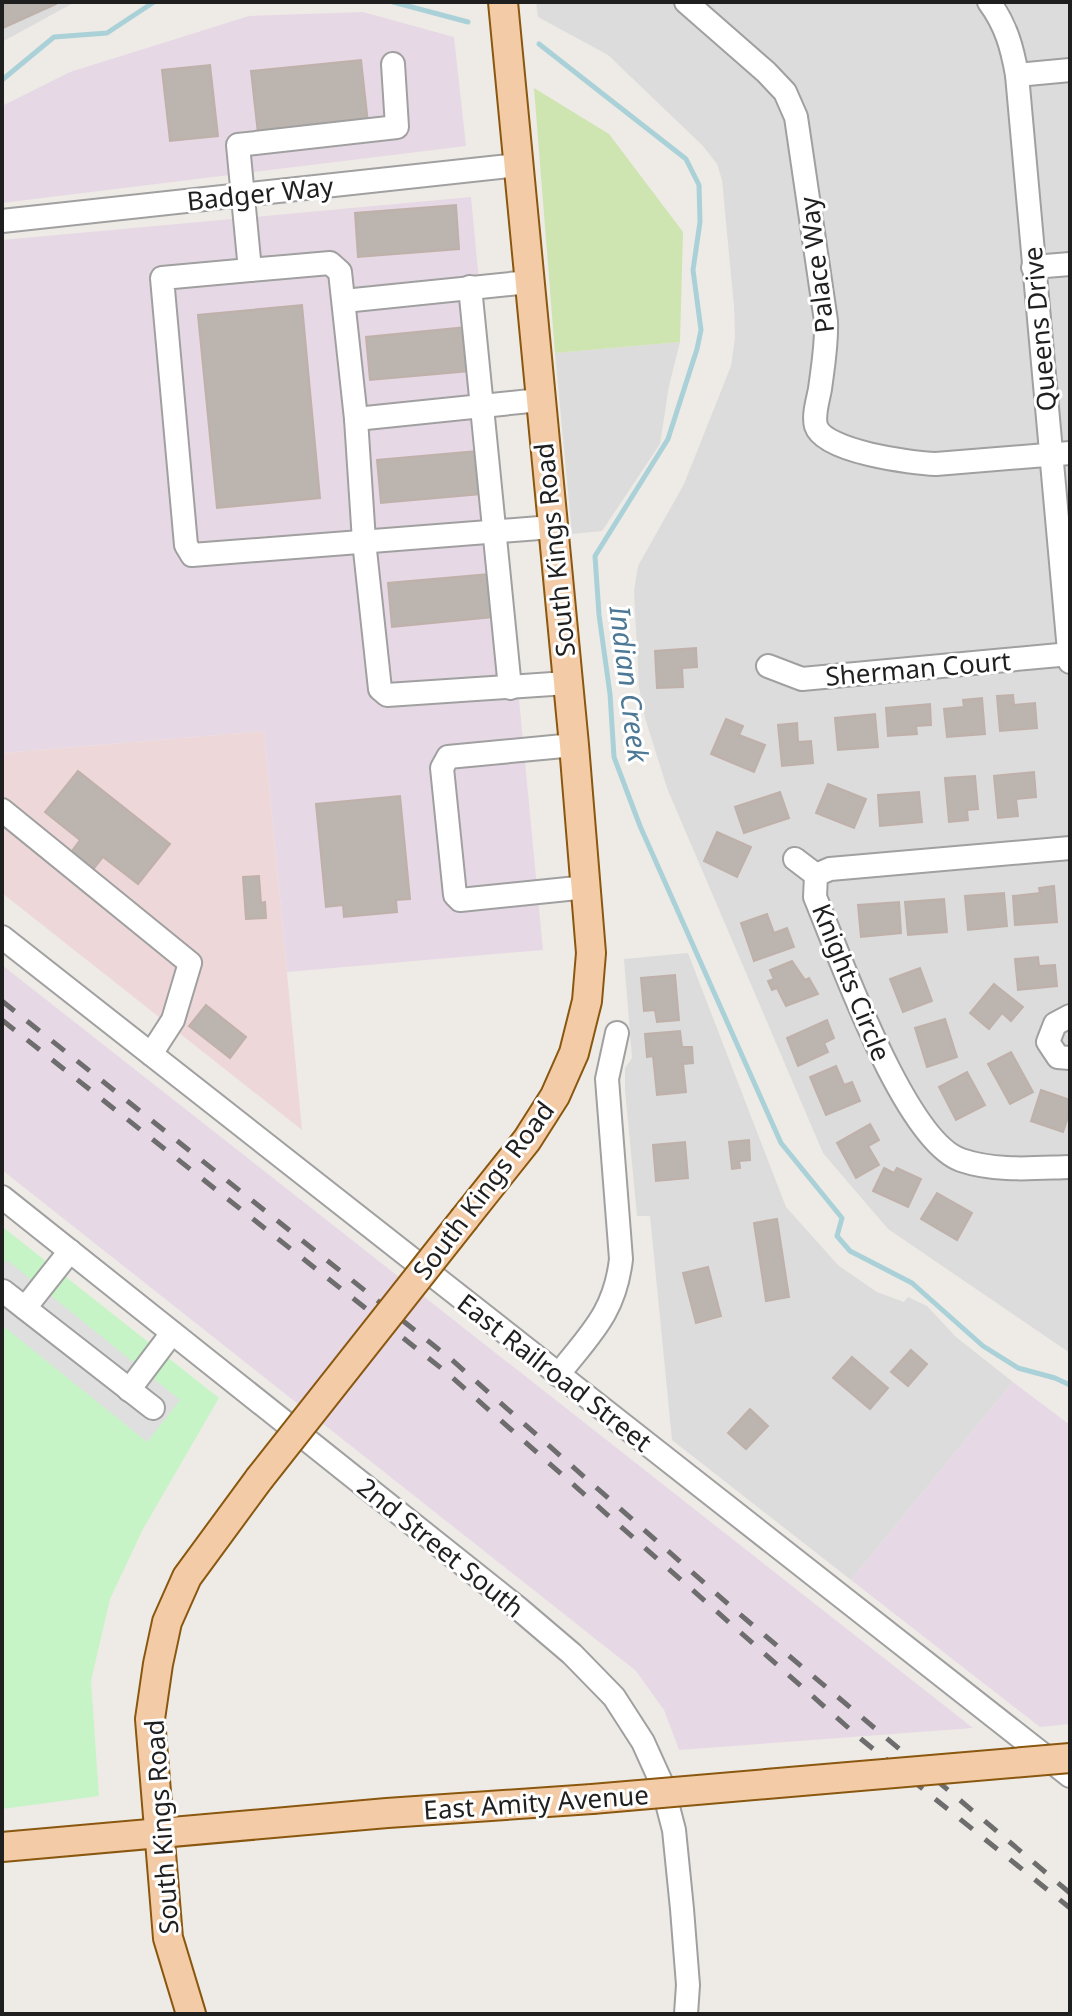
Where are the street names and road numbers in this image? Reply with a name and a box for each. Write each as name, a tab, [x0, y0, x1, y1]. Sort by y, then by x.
street label: Badger Way	[185, 167, 336, 219]
street label: Palace Way	[790, 194, 842, 335]
street label: Queens Drive	[1014, 245, 1064, 413]
street label: South Kings Road	[525, 441, 583, 659]
street label: Sherman Court	[824, 642, 1012, 694]
street label: Knights Circle	[804, 898, 900, 1066]
street label: South Kings Road	[404, 1093, 562, 1287]
street label: East Railroad Street	[450, 1285, 660, 1459]
street label: 2nd Street South	[350, 1469, 532, 1625]
street label: South Kings Road	[136, 1719, 186, 1935]
street label: East Amity Avenue	[422, 1776, 650, 1828]

